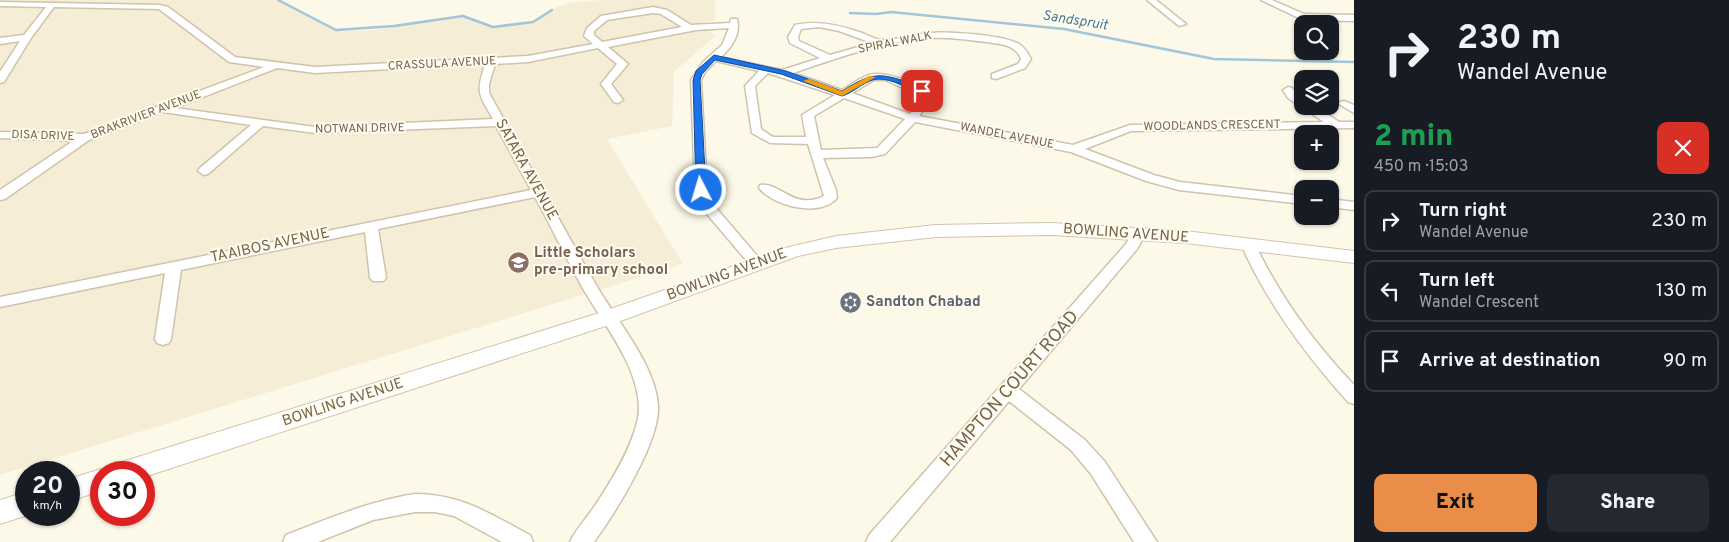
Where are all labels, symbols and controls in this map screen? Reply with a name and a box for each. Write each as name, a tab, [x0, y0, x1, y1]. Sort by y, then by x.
water label: Sandspruit	[1041, 7, 1110, 35]
map controls	[1294, 15, 1339, 225]
button: search	[1294, 15, 1339, 60]
text: 230 m	[1457, 17, 1561, 61]
icon: right	[1374, 20, 1439, 85]
street label: SPIRAL WALK	[857, 28, 933, 58]
street label: CRASSULA AVENUE	[387, 53, 497, 75]
text: Wandel Avenue	[1457, 60, 1607, 87]
pin	[901, 70, 943, 112]
button: layers	[1294, 70, 1339, 115]
icon: arrive	[908, 77, 936, 105]
street label: BRAKRIVIER AVENUE	[89, 87, 203, 143]
street label: SATARA AVENUE	[490, 116, 562, 224]
street label: WOODLANDS CRESCENT	[1143, 117, 1281, 135]
street label: WANDEL AVENUE	[959, 119, 1055, 153]
text: 2 min	[1374, 119, 1453, 156]
street label: NOTWANI DRIVE	[315, 120, 405, 138]
button: close	[1657, 122, 1709, 174]
button: +	[1294, 125, 1339, 170]
street label: DISA DRIVE	[11, 127, 75, 145]
text: 450 m · 15:03	[1374, 157, 1468, 177]
position arrow	[674, 163, 726, 215]
button: −	[1294, 180, 1339, 225]
text: Turn right	[1419, 199, 1507, 223]
icon: right	[1376, 207, 1404, 235]
text: 230 m	[1651, 209, 1707, 233]
street label: BOWLING AVENUE	[1062, 220, 1190, 248]
text: Wandel Avenue	[1419, 223, 1528, 243]
street label: TAAIBOS AVENUE	[209, 224, 331, 268]
place label: Little Scholars pre-primary school	[534, 244, 668, 280]
street label: BOWLING AVENUE	[664, 244, 790, 306]
school or university icon: Little Scholars pre-primary school	[506, 250, 530, 274]
text: Turn left	[1419, 269, 1495, 293]
icon: left	[1376, 277, 1404, 305]
text: 130 m	[1656, 279, 1707, 303]
synagogue icon: Sandton Chabad	[838, 290, 862, 314]
place label: Sandton Chabad	[866, 293, 981, 312]
text: Wandel Crescent	[1419, 293, 1539, 313]
street label: HAMPTON COURT ROAD	[936, 306, 1084, 472]
icon: arrive	[1376, 347, 1404, 375]
text: Arrive at destination	[1419, 349, 1600, 373]
text: 90 m	[1663, 349, 1707, 373]
street label: BOWLING AVENUE	[280, 374, 406, 432]
speed limit sign: 30	[90, 461, 155, 526]
text: 20	[32, 471, 63, 503]
button: Exit	[1374, 474, 1537, 532]
button: Share	[1547, 474, 1709, 532]
text: km/h	[33, 498, 62, 514]

